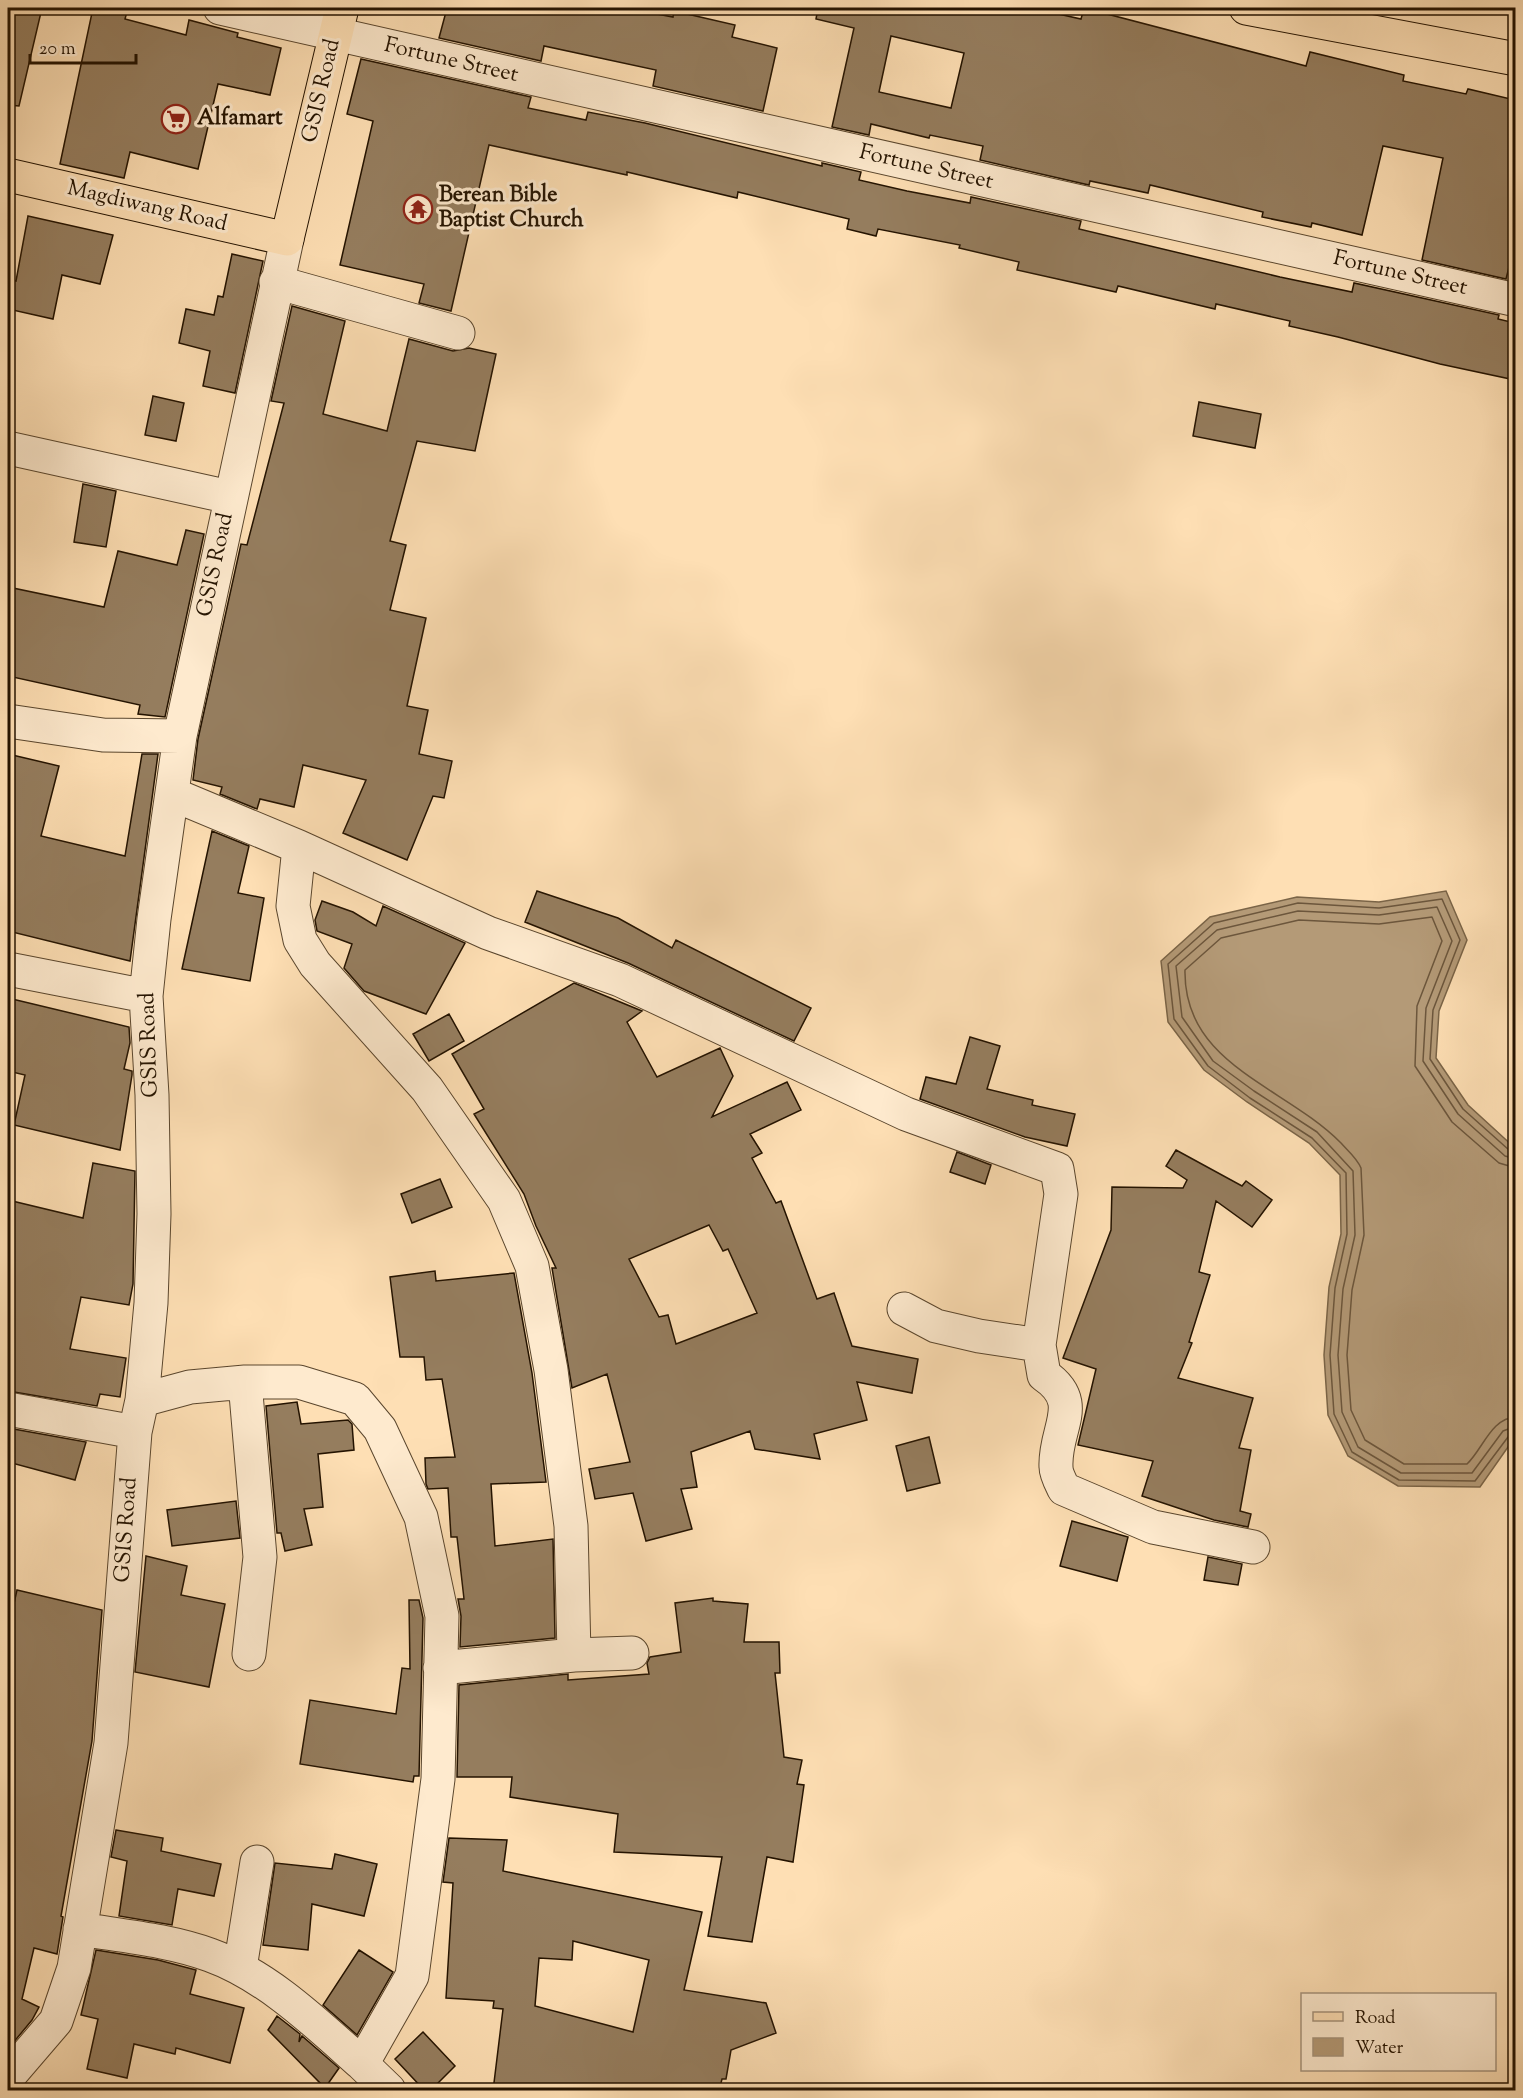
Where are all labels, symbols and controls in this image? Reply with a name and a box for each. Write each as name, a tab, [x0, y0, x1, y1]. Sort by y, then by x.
scale bar	[30, 27, 136, 65]
street label: Fortune Street	[381, 30, 522, 92]
street label: GSIS Road	[295, 36, 349, 146]
text: 20 m	[39, 37, 76, 63]
supermarket icon: Alfamart	[160, 103, 192, 135]
place label: Alfamart	[197, 103, 283, 135]
street label: Fortune Street	[856, 137, 997, 199]
street label: Magdiwang Road	[64, 173, 230, 241]
place label: Berean Bible Baptist Church	[439, 180, 584, 237]
temple icon: Berean Bible Baptist Church	[402, 193, 434, 225]
street label: Fortune Street	[1330, 243, 1471, 305]
street label: GSIS Road	[189, 510, 243, 620]
street label: GSIS Road	[132, 992, 168, 1098]
street label: GSIS Road	[107, 1476, 147, 1584]
legend	[1301, 1993, 1496, 2071]
text: Road	[1355, 2006, 1395, 2032]
text: Water	[1355, 2036, 1404, 2062]

